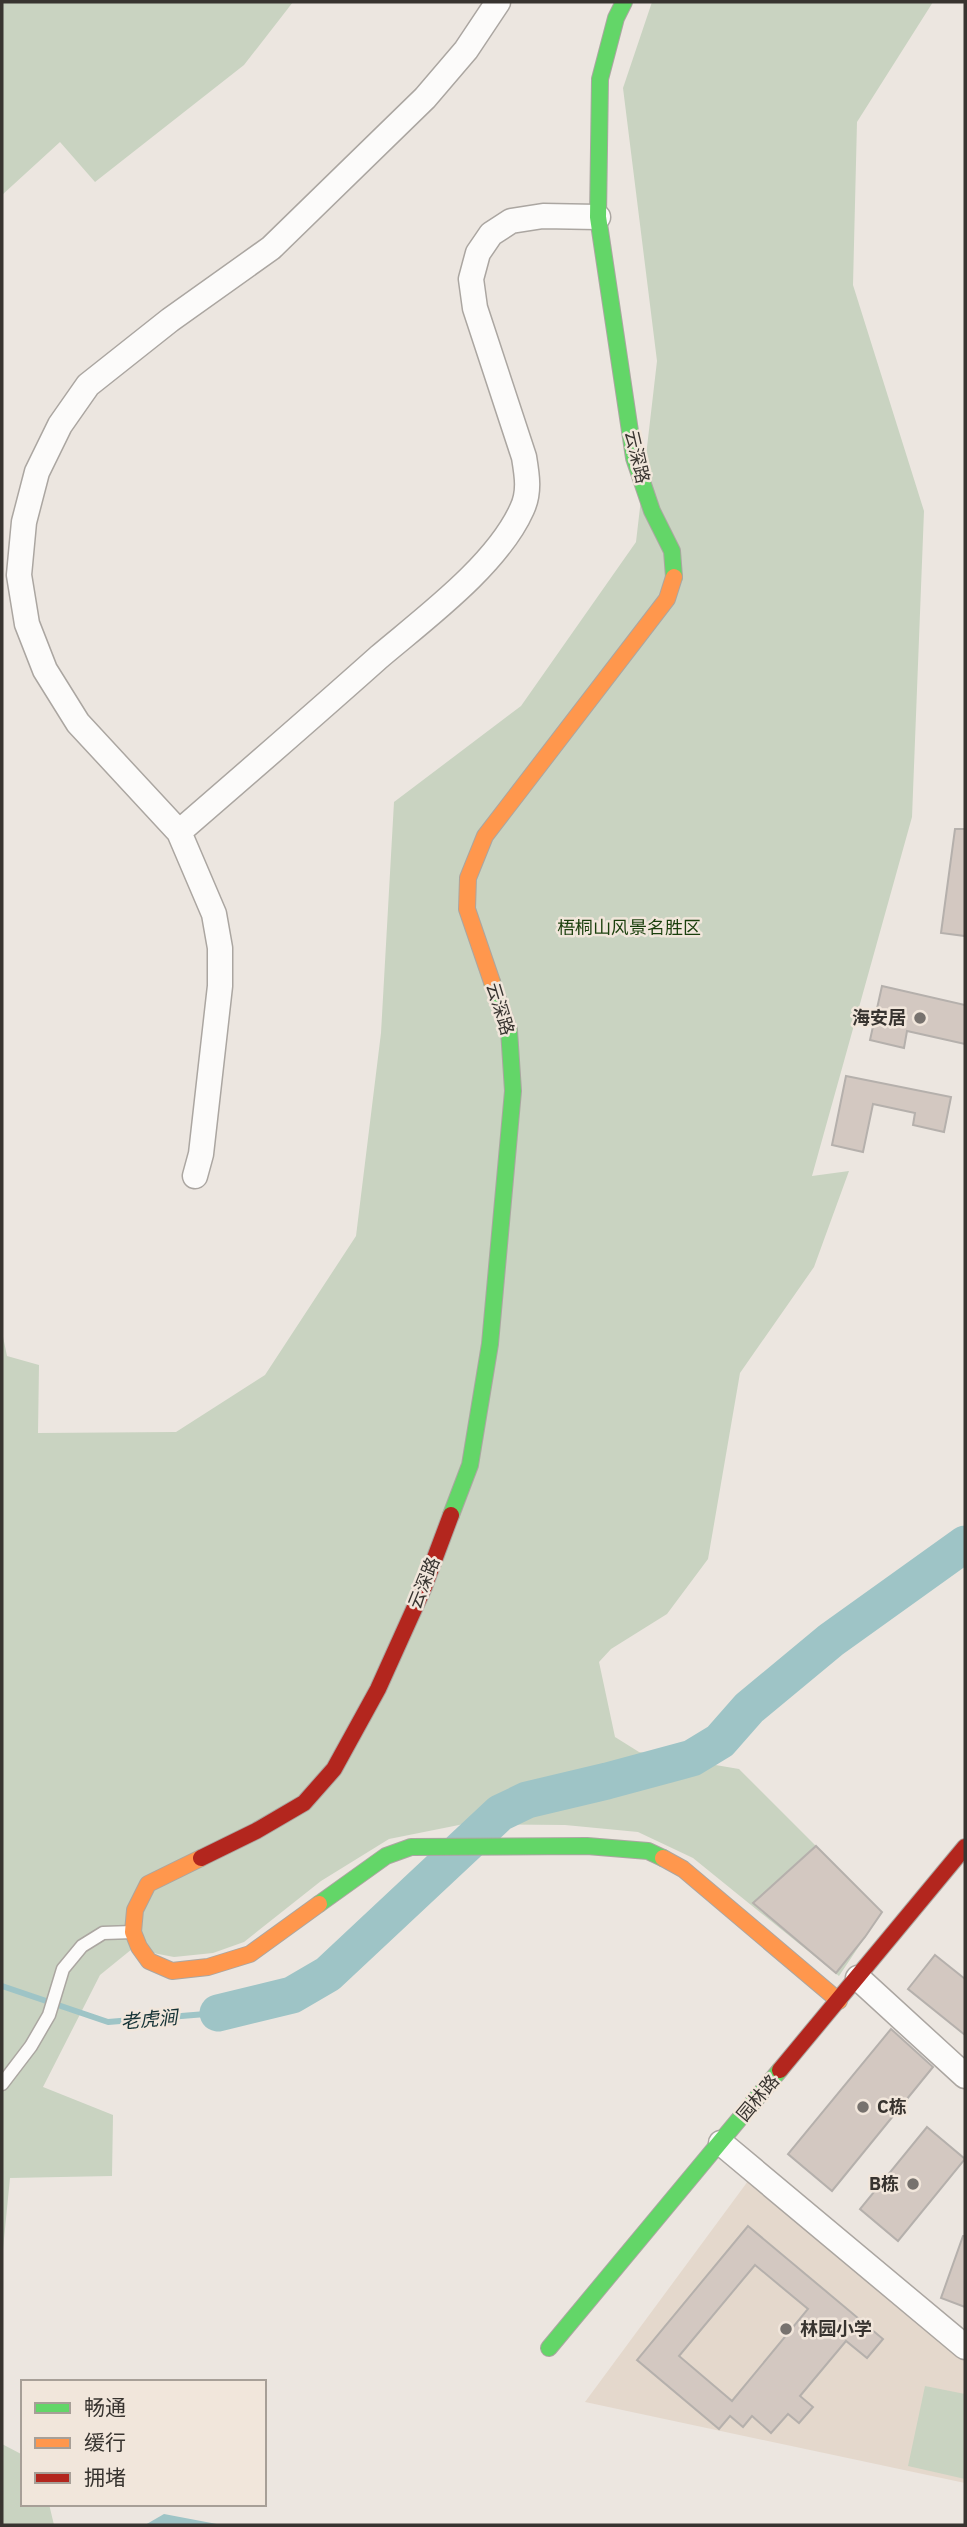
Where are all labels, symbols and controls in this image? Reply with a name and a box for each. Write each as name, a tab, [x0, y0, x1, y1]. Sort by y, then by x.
street label: 云深路	[620, 428, 655, 486]
park label: 梧桐山风景名胜区	[557, 916, 701, 939]
street label: 云深路	[482, 980, 519, 1038]
place label: 海安居	[852, 1006, 906, 1029]
marker: 海安居	[912, 1010, 928, 1026]
street label: 云深路	[403, 1553, 444, 1612]
water label: 老虎涧	[120, 2004, 181, 2033]
street label: 园林路	[731, 2070, 784, 2126]
place label: C栋	[877, 2095, 907, 2118]
marker: C栋	[855, 2099, 871, 2115]
place label: B栋	[869, 2172, 899, 2195]
marker: B栋	[905, 2176, 921, 2192]
place label: 林园小学	[800, 2317, 872, 2340]
marker: 林园小学	[778, 2321, 794, 2337]
legend	[21, 2380, 266, 2506]
text: 畅通	[84, 2393, 126, 2421]
text: 缓行	[84, 2428, 126, 2456]
text: 拥堵	[84, 2463, 126, 2491]

